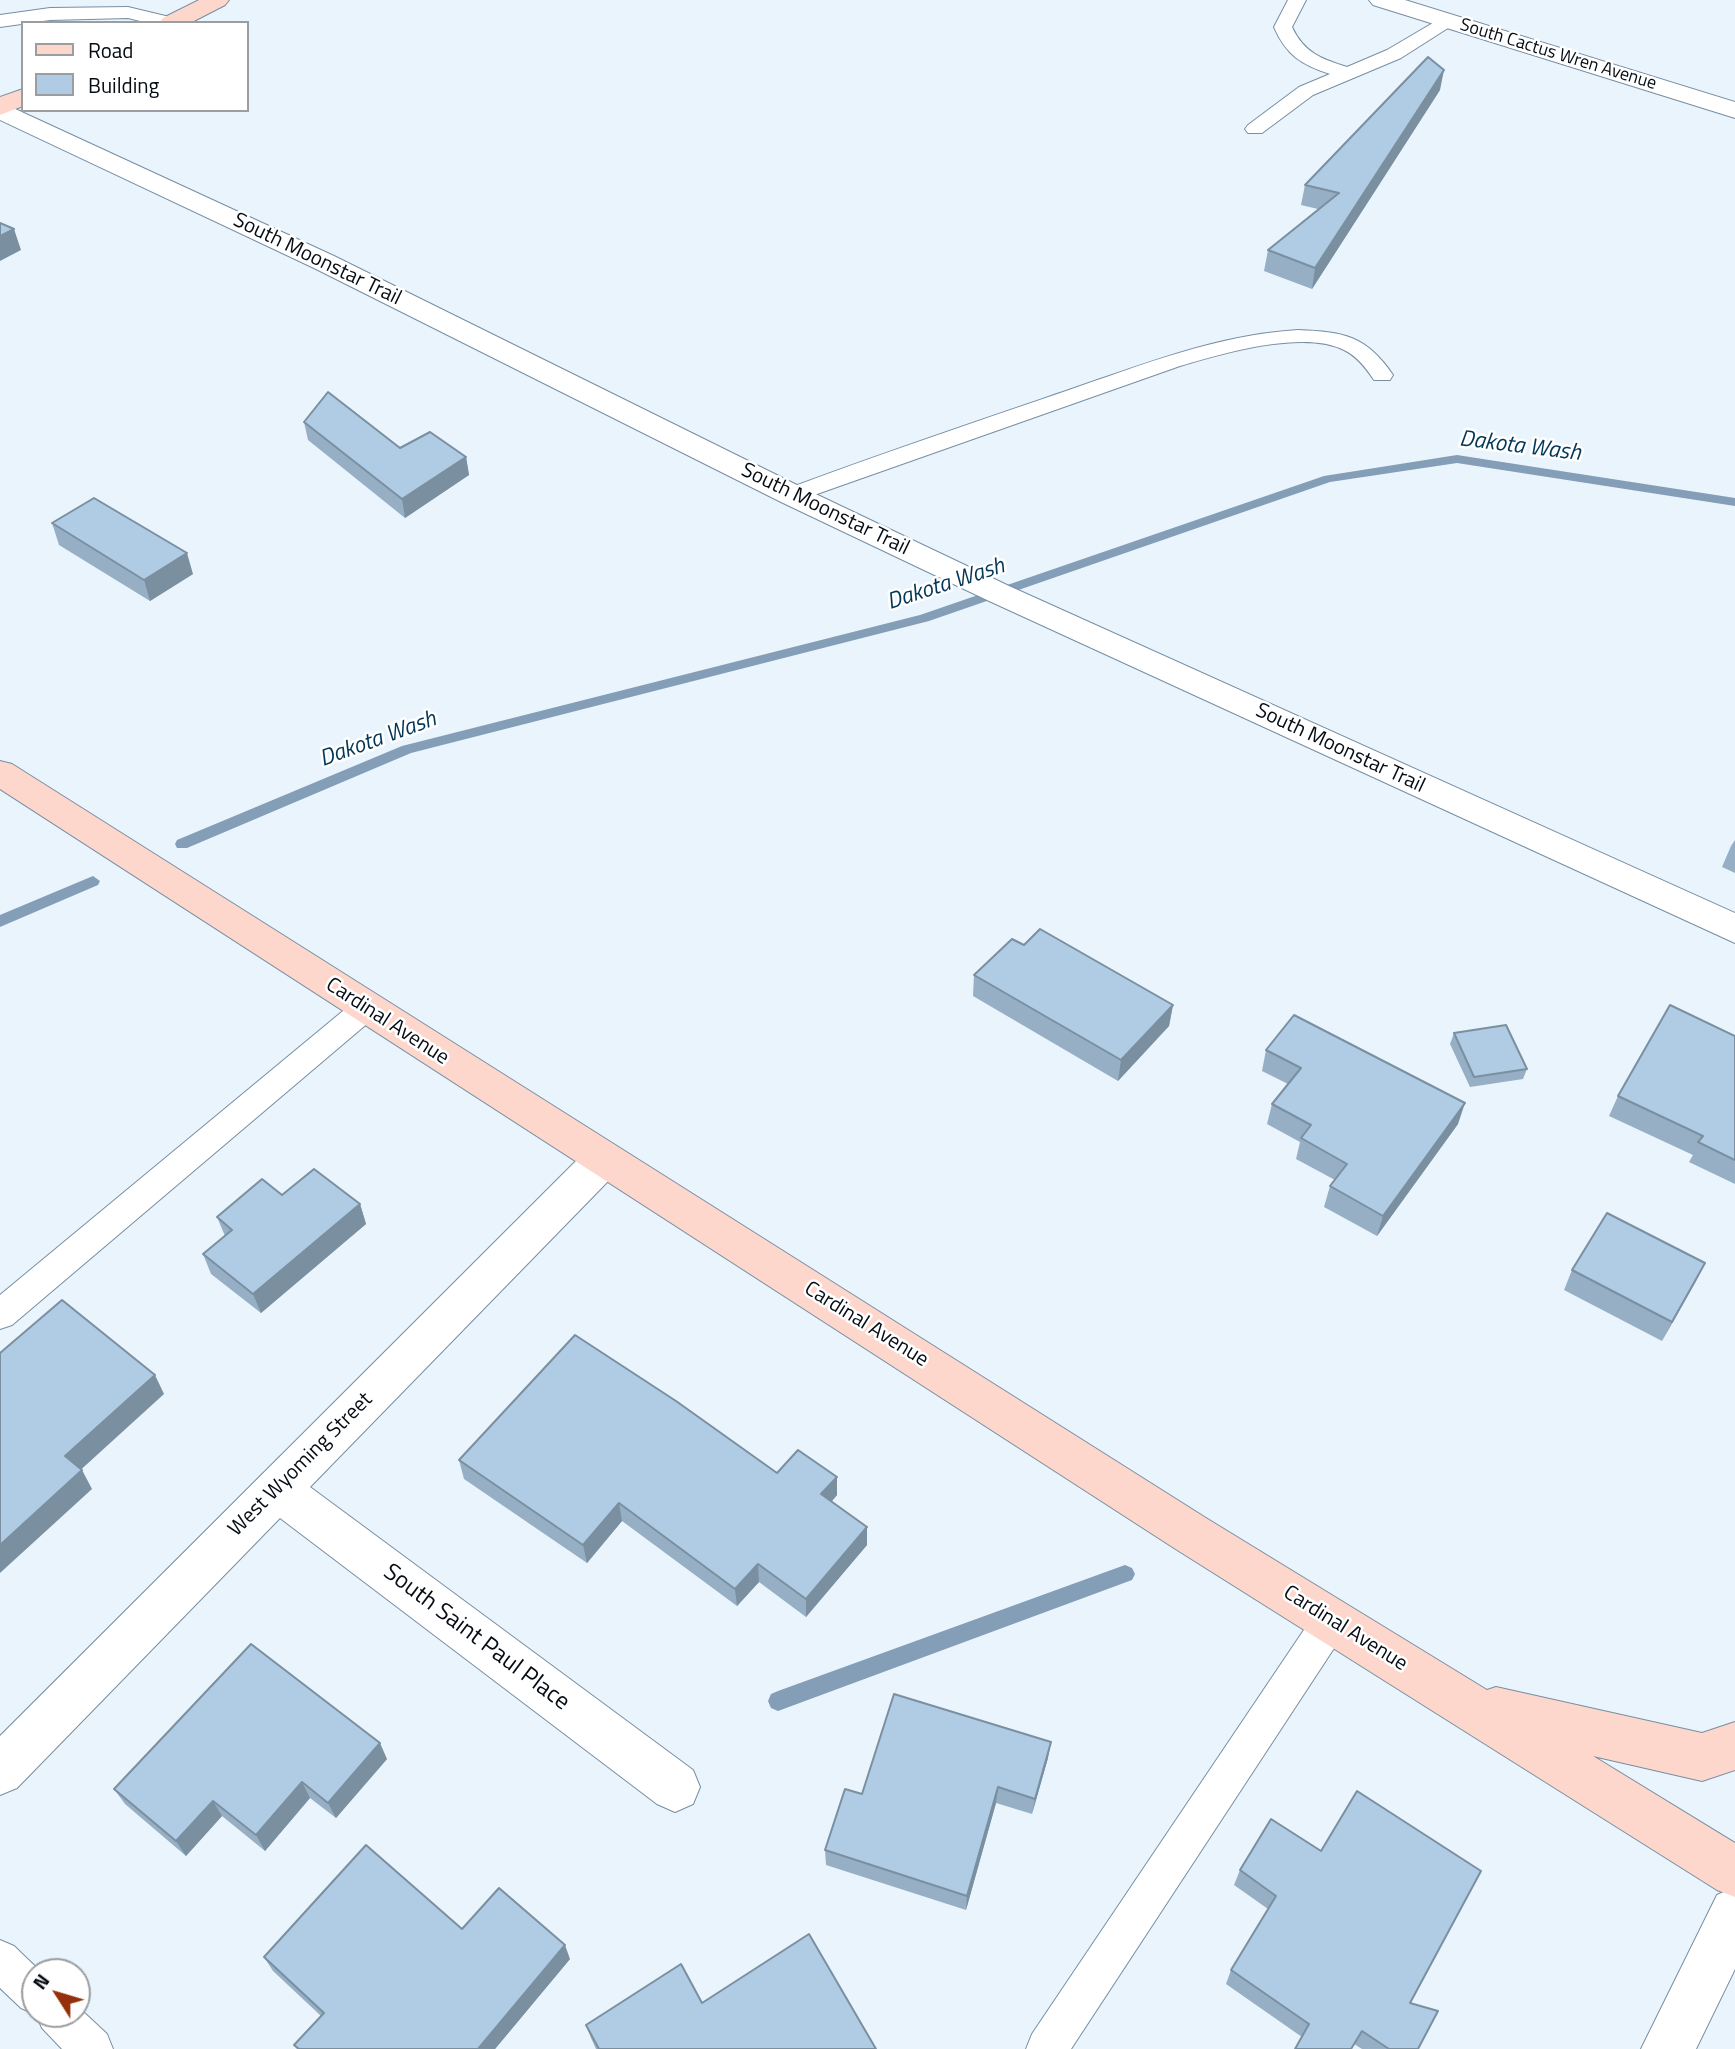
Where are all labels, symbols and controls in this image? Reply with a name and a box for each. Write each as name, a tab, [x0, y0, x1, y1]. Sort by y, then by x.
street label: South Cactus Wren Avenue	[1457, 15, 1659, 95]
legend	[21, 21, 248, 112]
text: Road	[88, 34, 133, 66]
text: Building	[88, 69, 159, 101]
street label: South Moonstar Trail	[229, 208, 405, 312]
water label: Dakota Wash	[1458, 426, 1582, 468]
street label: South Moonstar Trail	[737, 458, 913, 562]
water label: Dakota Wash	[884, 553, 1008, 617]
street label: South Moonstar Trail	[1251, 699, 1429, 799]
water label: Dakota Wash	[316, 706, 440, 774]
street label: Cardinal Avenue	[321, 973, 453, 1071]
street label: Cardinal Avenue	[799, 1277, 933, 1373]
street label: West Wyoming Street	[224, 1388, 378, 1542]
street label: South Saint Paul Place	[377, 1559, 575, 1717]
street label: Cardinal Avenue	[1278, 1581, 1412, 1677]
north arrow	[21, 1958, 91, 2028]
text: N	[25, 1967, 56, 1995]

